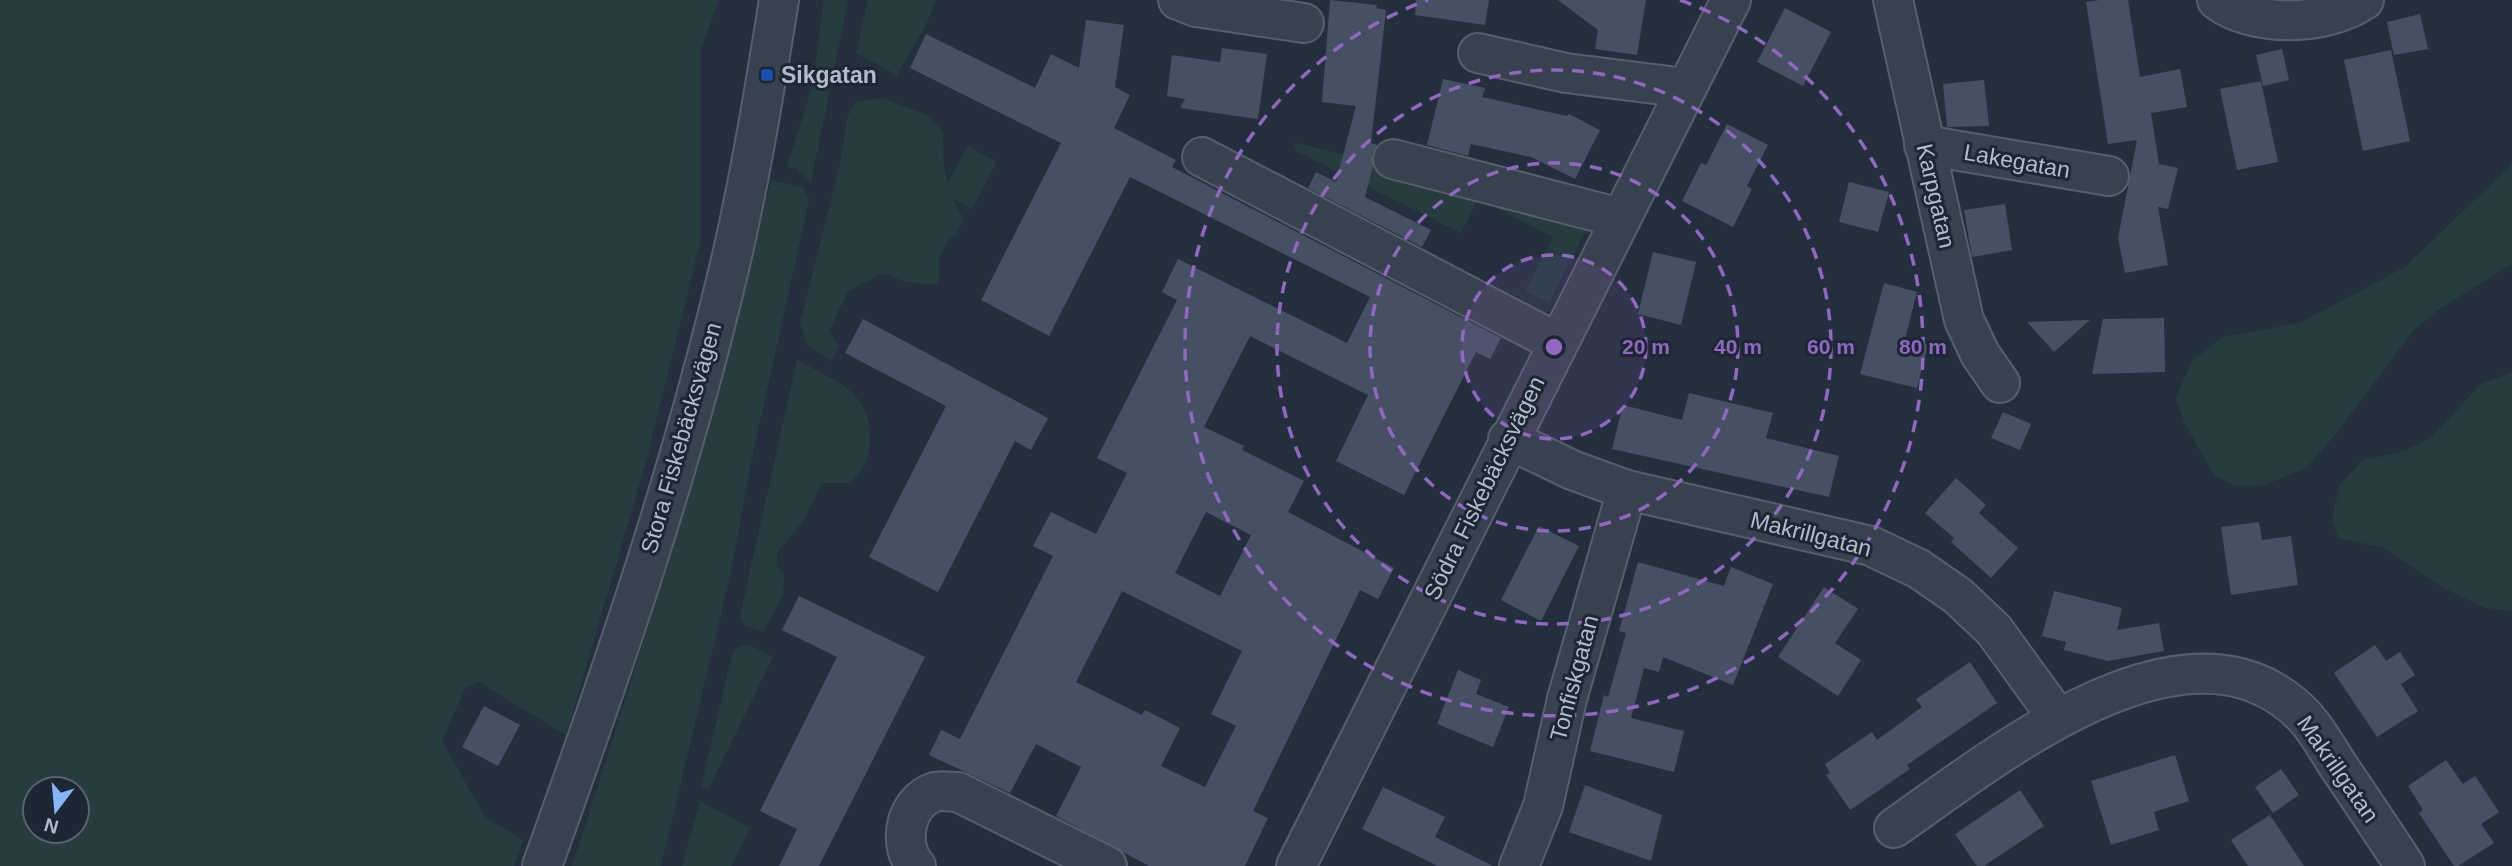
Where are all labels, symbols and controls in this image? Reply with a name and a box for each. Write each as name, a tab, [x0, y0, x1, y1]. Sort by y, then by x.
place label: Sikgatan	[781, 62, 877, 88]
marker: Sikgatan	[759, 67, 775, 83]
street label: Lakegatan	[1962, 139, 2072, 183]
street label: Karpgatan	[1911, 141, 1961, 251]
street label: Stora Fiskebäcksvägen	[636, 320, 726, 556]
centre of rings	[1542, 335, 1566, 359]
text: 20 m	[1622, 335, 1670, 358]
text: 40 m	[1714, 335, 1762, 358]
text: 60 m	[1807, 335, 1855, 358]
text: 80 m	[1899, 335, 1947, 358]
street label: Södra Fiskebäcksvägen	[1419, 372, 1549, 604]
street label: Makrillgatan	[1748, 506, 1874, 562]
street label: Tonfiskgatan	[1545, 612, 1603, 744]
street label: Makrillgatan	[2292, 711, 2384, 827]
north arrow	[21, 775, 91, 845]
text: N	[42, 814, 61, 838]

